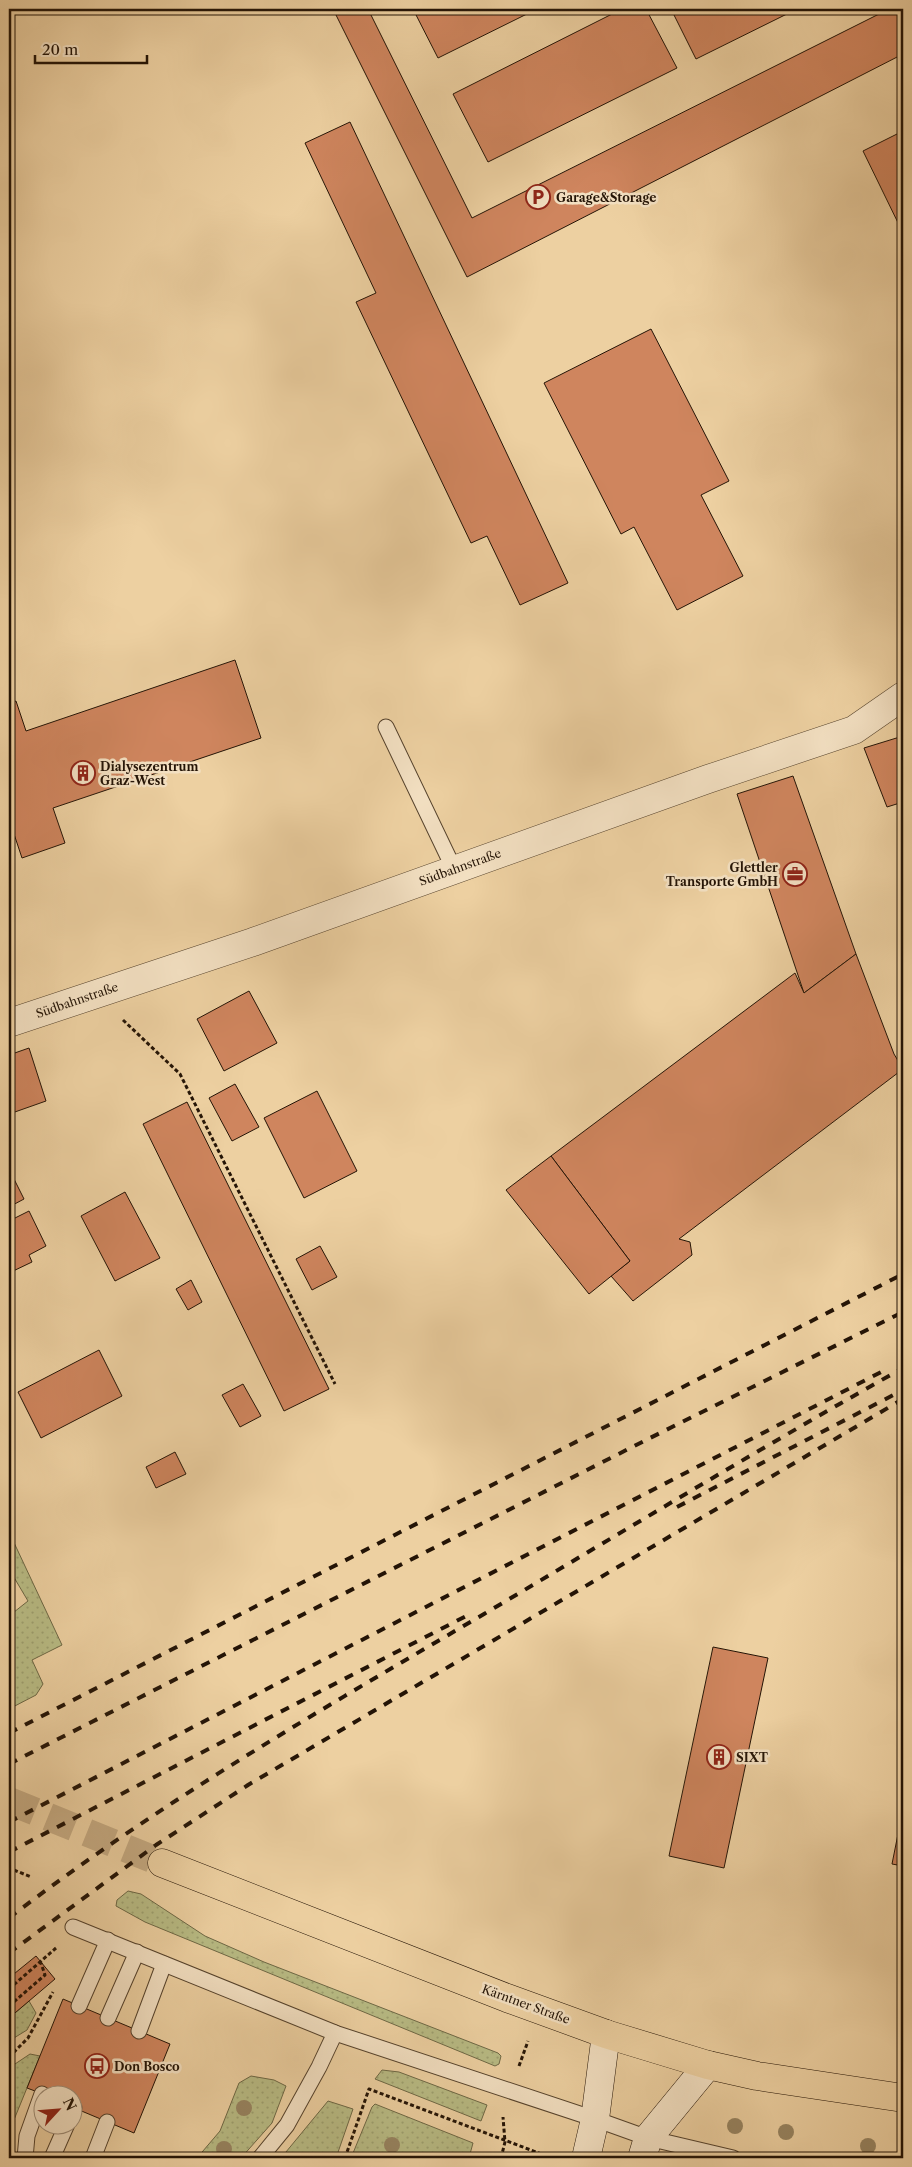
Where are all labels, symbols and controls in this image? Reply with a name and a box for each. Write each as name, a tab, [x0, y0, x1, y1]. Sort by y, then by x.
scale bar	[35, 32, 148, 64]
text: 20 m	[42, 40, 78, 59]
parking icon: Garage&Storage	[525, 184, 551, 210]
place label: Garage&Storage	[556, 190, 657, 205]
place label: Dialysezentrum Graz-West	[100, 759, 199, 788]
building icon: Dialysezentrum Graz-West	[70, 760, 96, 786]
street label: Südbahnstraße	[417, 845, 503, 889]
place label: Glettler Transporte GmbH	[666, 860, 778, 889]
office icon: Glettler Transporte GmbH	[782, 861, 808, 887]
street label: Südbahnstraße	[34, 979, 120, 1021]
building icon: SIXT	[706, 1744, 732, 1770]
place label: SIXT	[736, 1750, 769, 1765]
street label: Kärntner Straße	[480, 1981, 572, 2027]
bus stop icon: Don Bosco	[84, 2053, 110, 2079]
place label: Don Bosco	[114, 2059, 180, 2074]
north arrow	[32, 2084, 82, 2134]
text: N	[59, 2095, 80, 2114]

